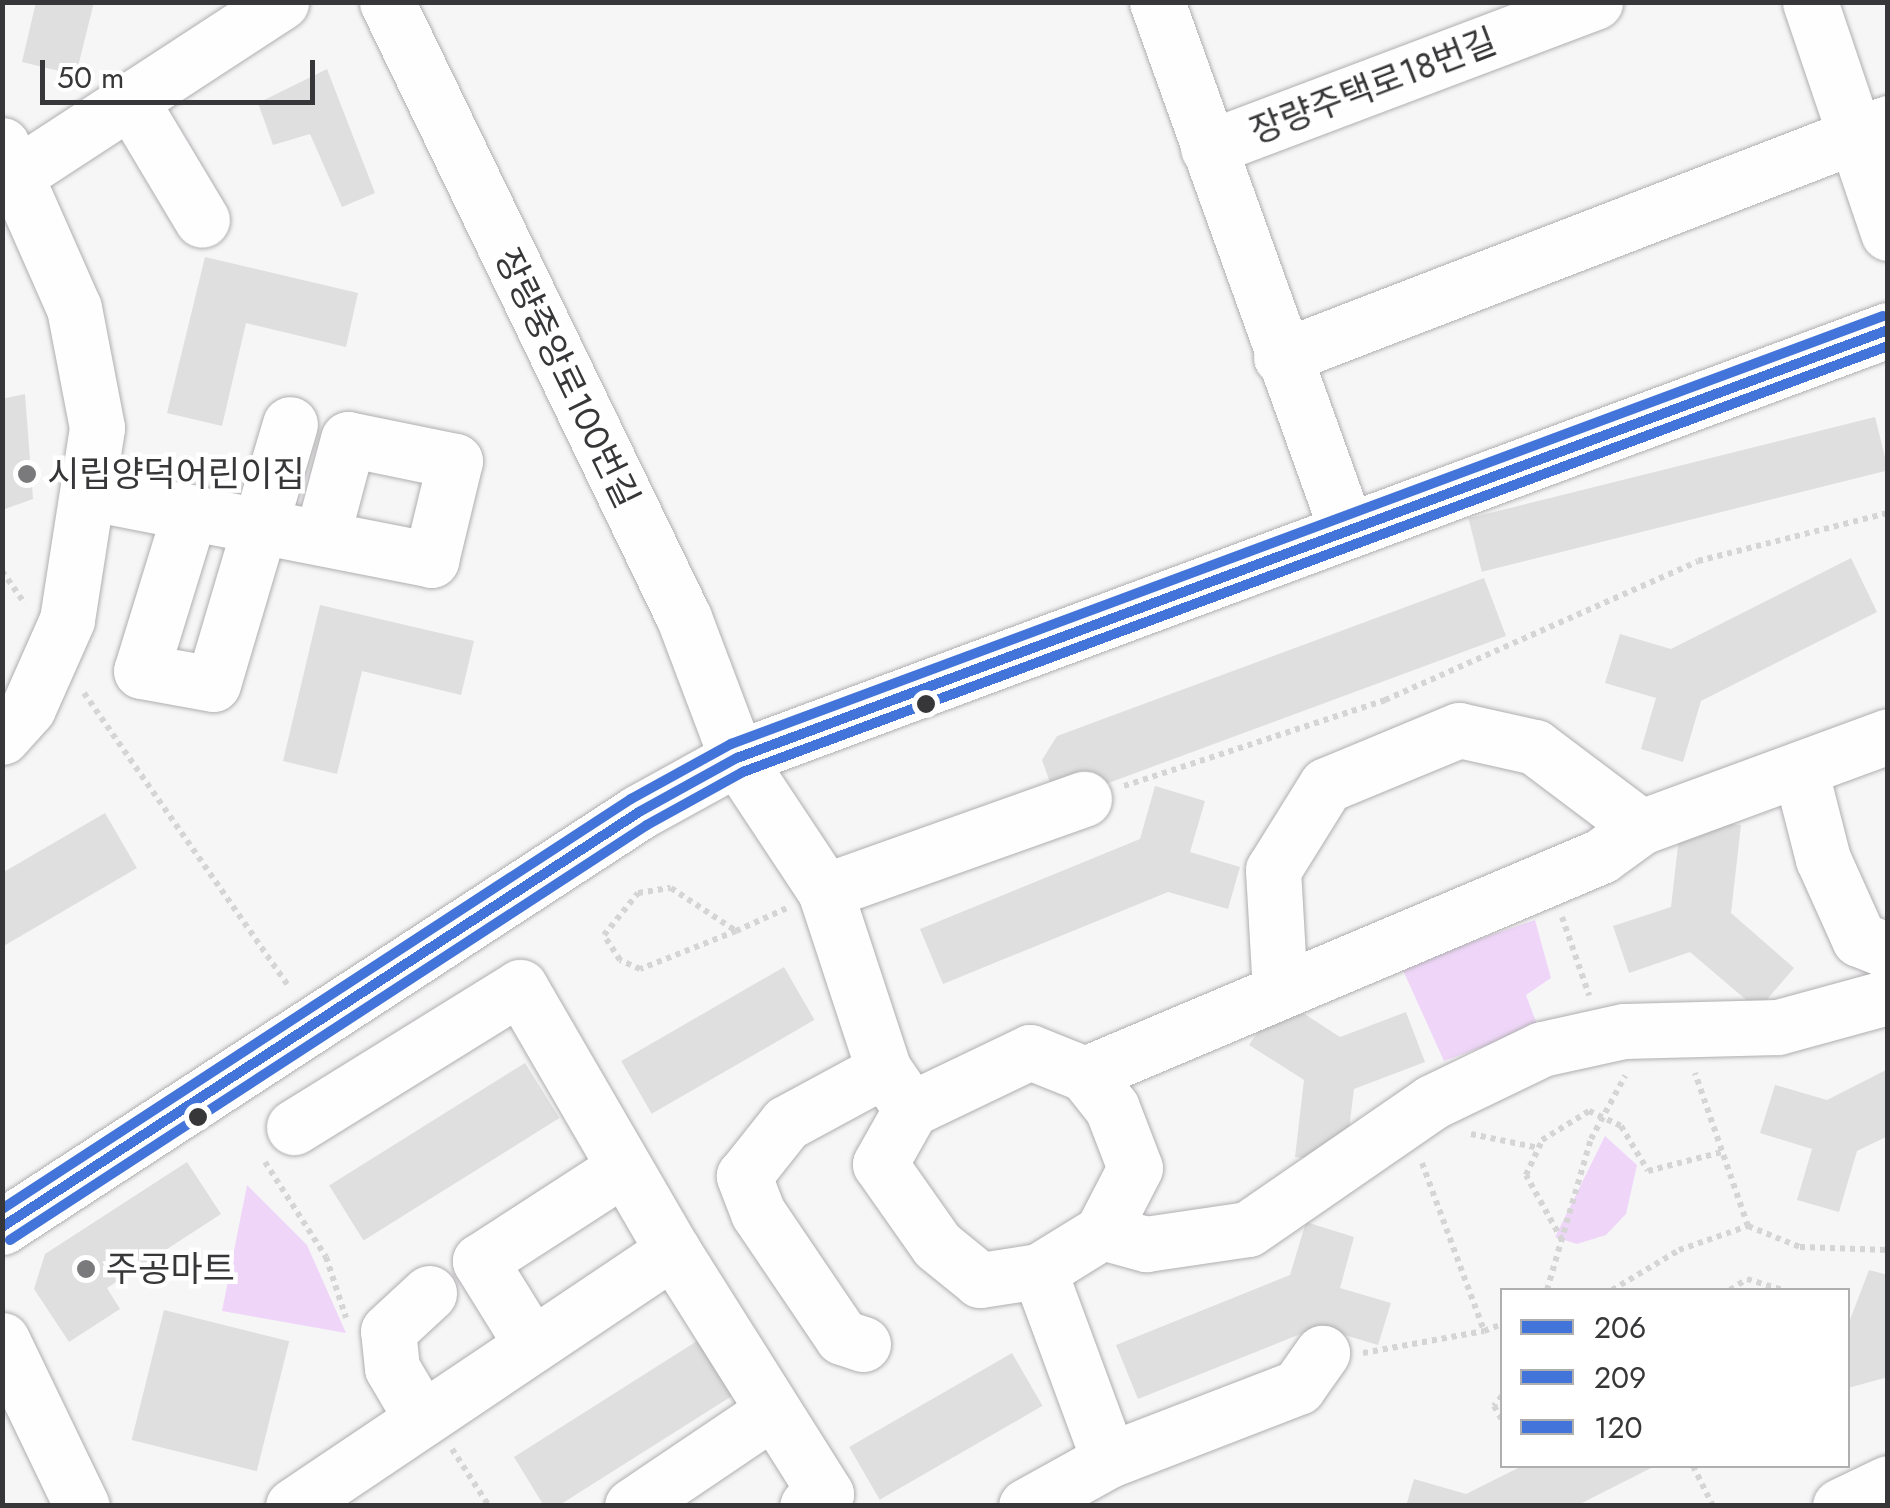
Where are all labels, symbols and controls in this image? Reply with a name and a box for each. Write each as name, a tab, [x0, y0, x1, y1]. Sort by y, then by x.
street label: 장량주택로18번길	[1244, 20, 1502, 152]
scale bar	[45, 40, 320, 102]
text: 50 m	[57, 56, 124, 99]
street label: 장량중앙로100번길	[486, 242, 648, 514]
place label: 시립양덕어린이집	[47, 453, 305, 495]
marker: 시립양덕어린이집	[16, 463, 38, 485]
unlabelled marker	[916, 694, 936, 714]
unlabelled marker	[188, 1107, 208, 1127]
place label: 주공마트	[106, 1248, 235, 1290]
marker: 주공마트	[75, 1258, 97, 1280]
legend	[1500, 1288, 1850, 1468]
text: 206	[1594, 1306, 1646, 1349]
text: 209	[1594, 1356, 1646, 1399]
text: 120	[1594, 1406, 1643, 1449]

